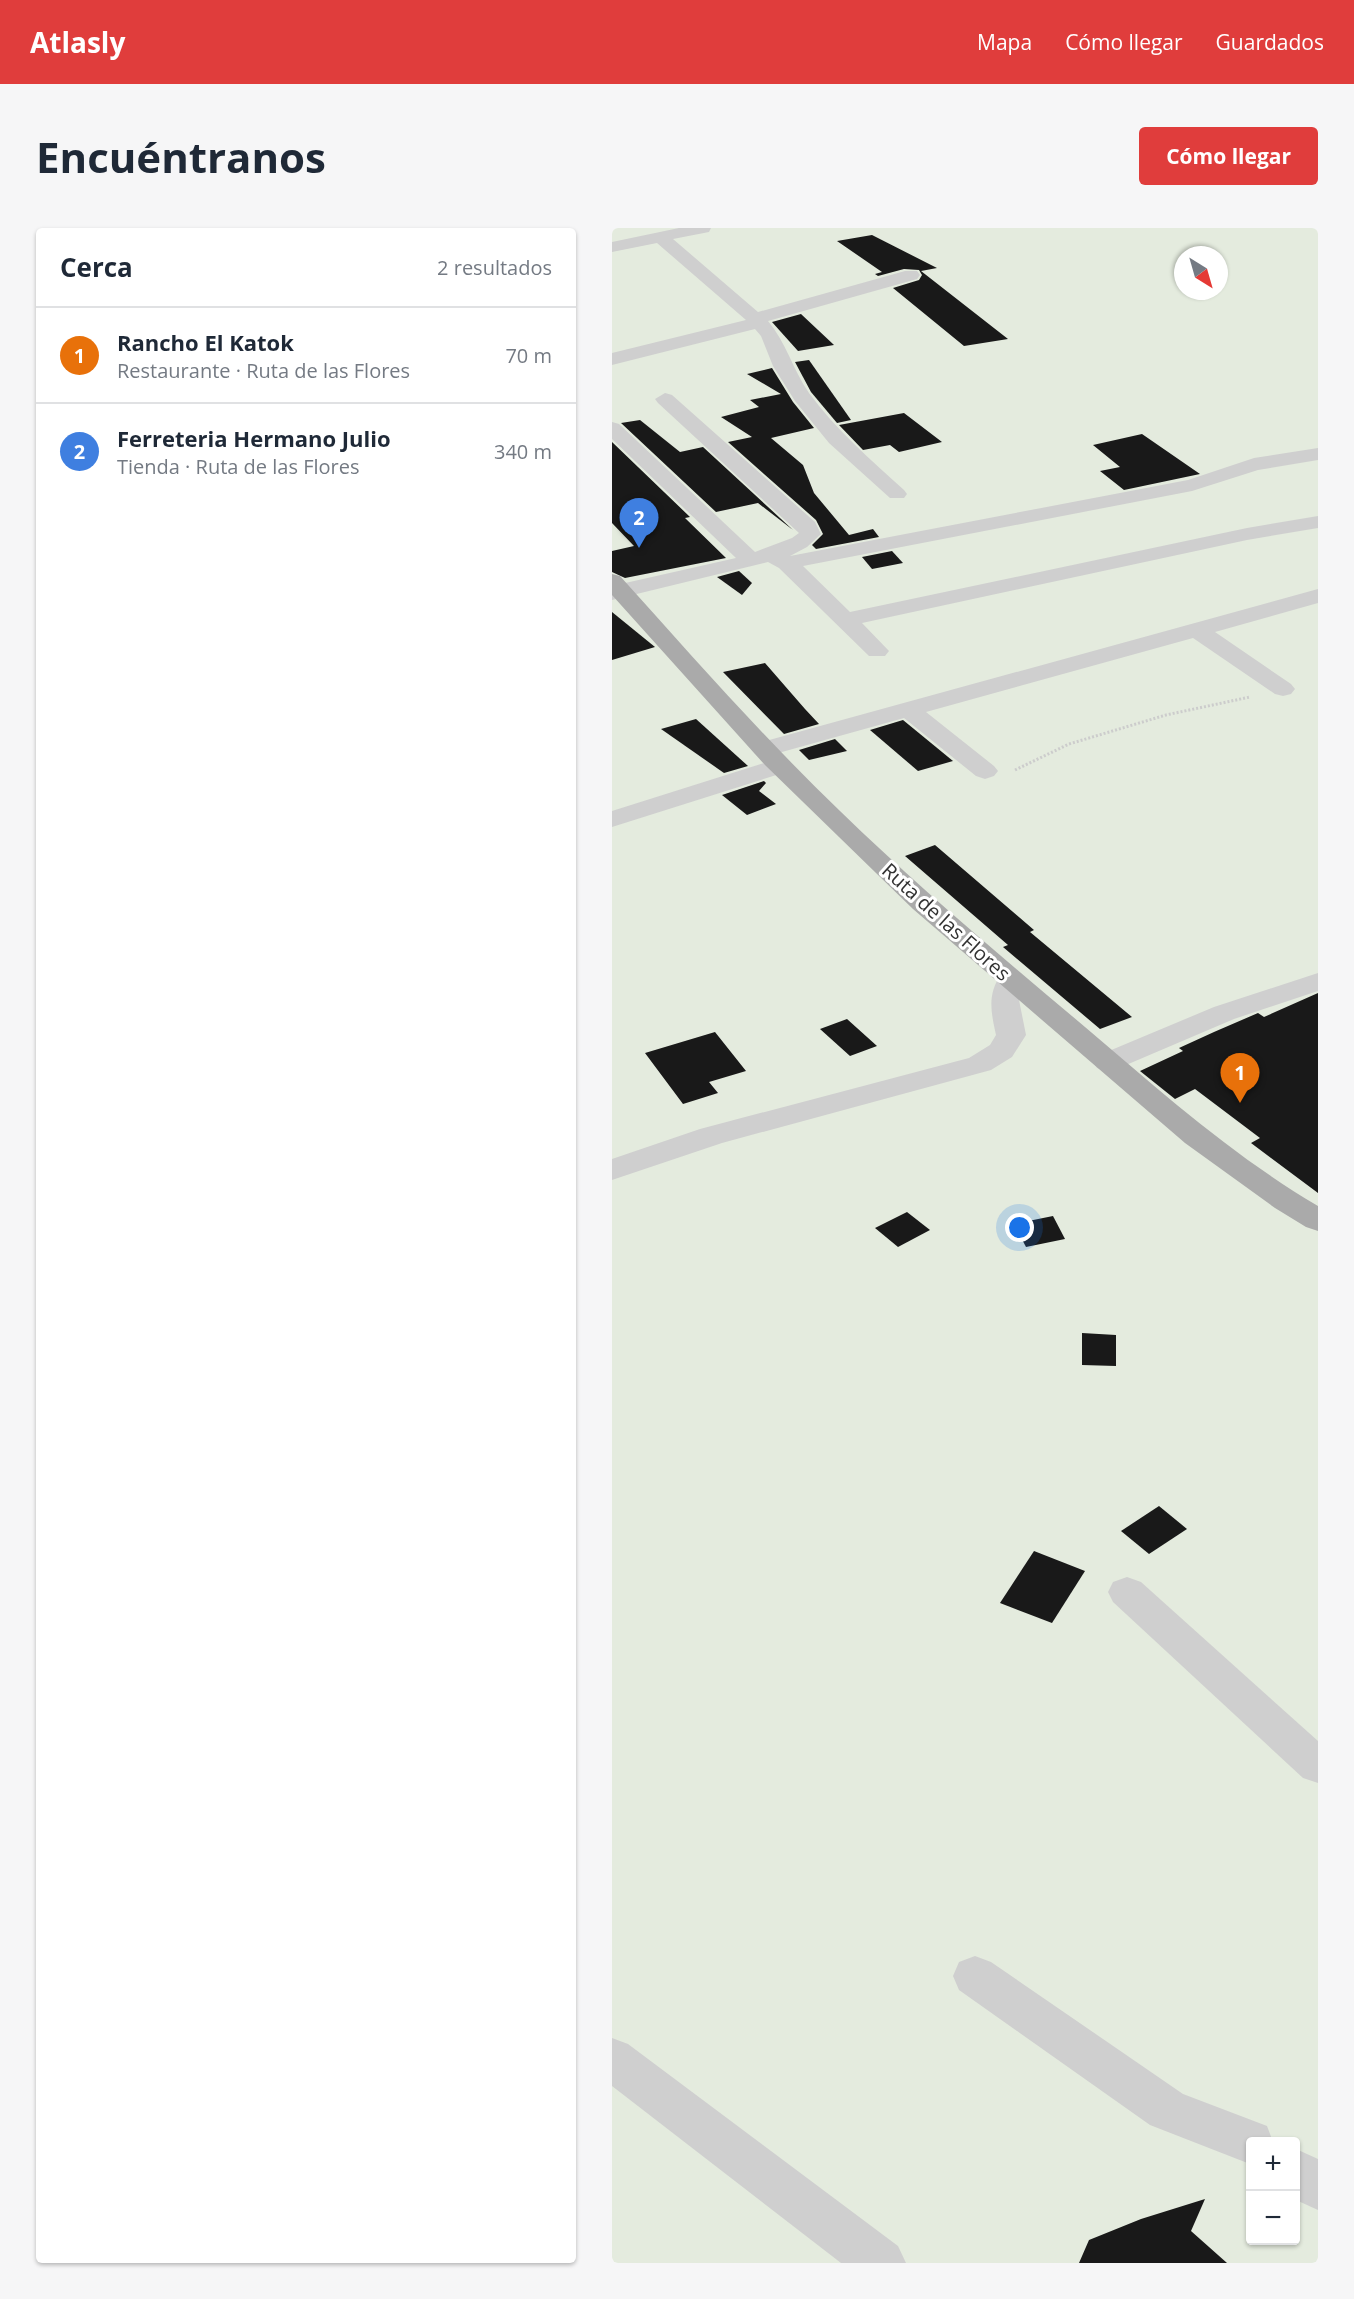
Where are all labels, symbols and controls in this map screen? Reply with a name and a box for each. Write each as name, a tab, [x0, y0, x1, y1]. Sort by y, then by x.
text: Atlasly	[30, 23, 125, 61]
text: Mapa	[977, 28, 1032, 56]
text: Cómo llegar	[1065, 28, 1183, 56]
text: Guardados	[1216, 28, 1324, 56]
button: Cómo llegar	[1139, 127, 1318, 185]
text: Encuéntranos	[36, 128, 326, 185]
north arrow	[1174, 246, 1228, 300]
text: Cerca	[60, 249, 133, 285]
text: 2 resultados	[437, 254, 552, 281]
text: Rancho El Katok	[117, 327, 294, 357]
text: 1	[74, 342, 85, 369]
text: 70 m	[505, 342, 552, 369]
text: Restaurante · Ruta de las Flores	[117, 357, 410, 384]
text: Ferreteria Hermano Julio	[117, 423, 391, 453]
text: 2	[74, 438, 85, 465]
text: 340 m	[494, 438, 552, 465]
text: Tienda · Ruta de las Flores	[117, 453, 360, 480]
pin: 2	[620, 498, 658, 548]
street label: Ruta de las Flores	[876, 857, 1016, 987]
pin: 1	[1220, 1054, 1260, 1103]
your location	[1005, 1213, 1034, 1242]
map controls	[1246, 2137, 1300, 2245]
button: +	[1246, 2137, 1300, 2191]
button: −	[1246, 2191, 1300, 2245]

